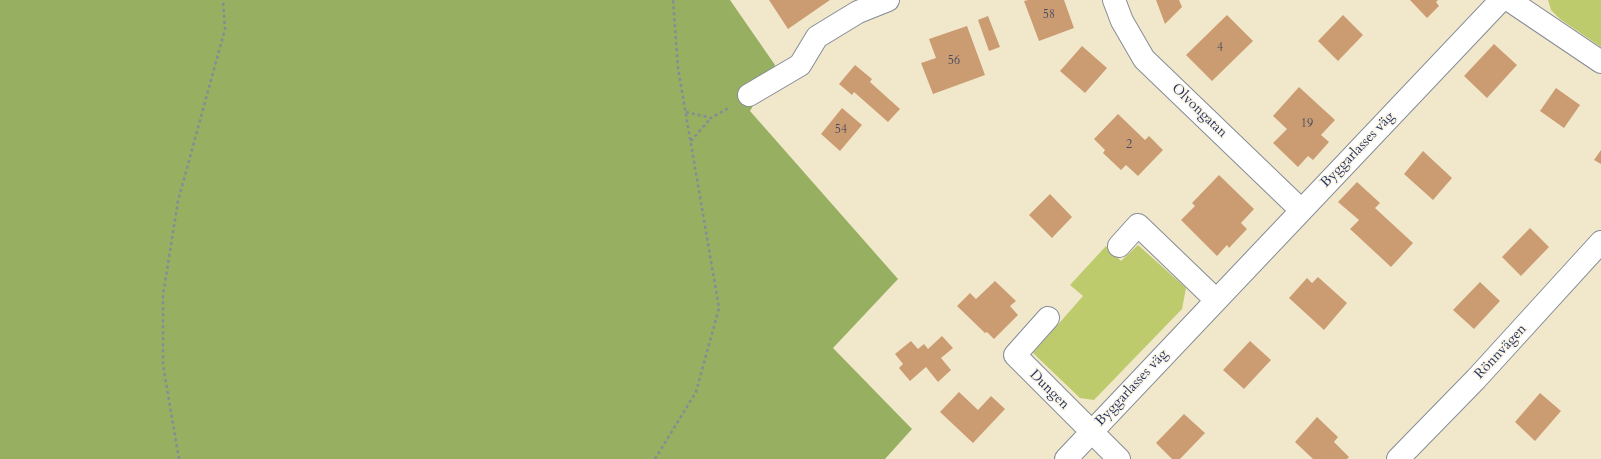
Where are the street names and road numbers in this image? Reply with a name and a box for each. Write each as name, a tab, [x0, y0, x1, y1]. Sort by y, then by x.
street label: Olvongatan	[1168, 80, 1230, 142]
street label: Byggarlasses väg	[1318, 109, 1398, 191]
street label: Rönnvägen	[1471, 321, 1531, 383]
street label: Byggarlasses väg	[1092, 346, 1172, 430]
street label: Dungen	[1026, 367, 1072, 413]

